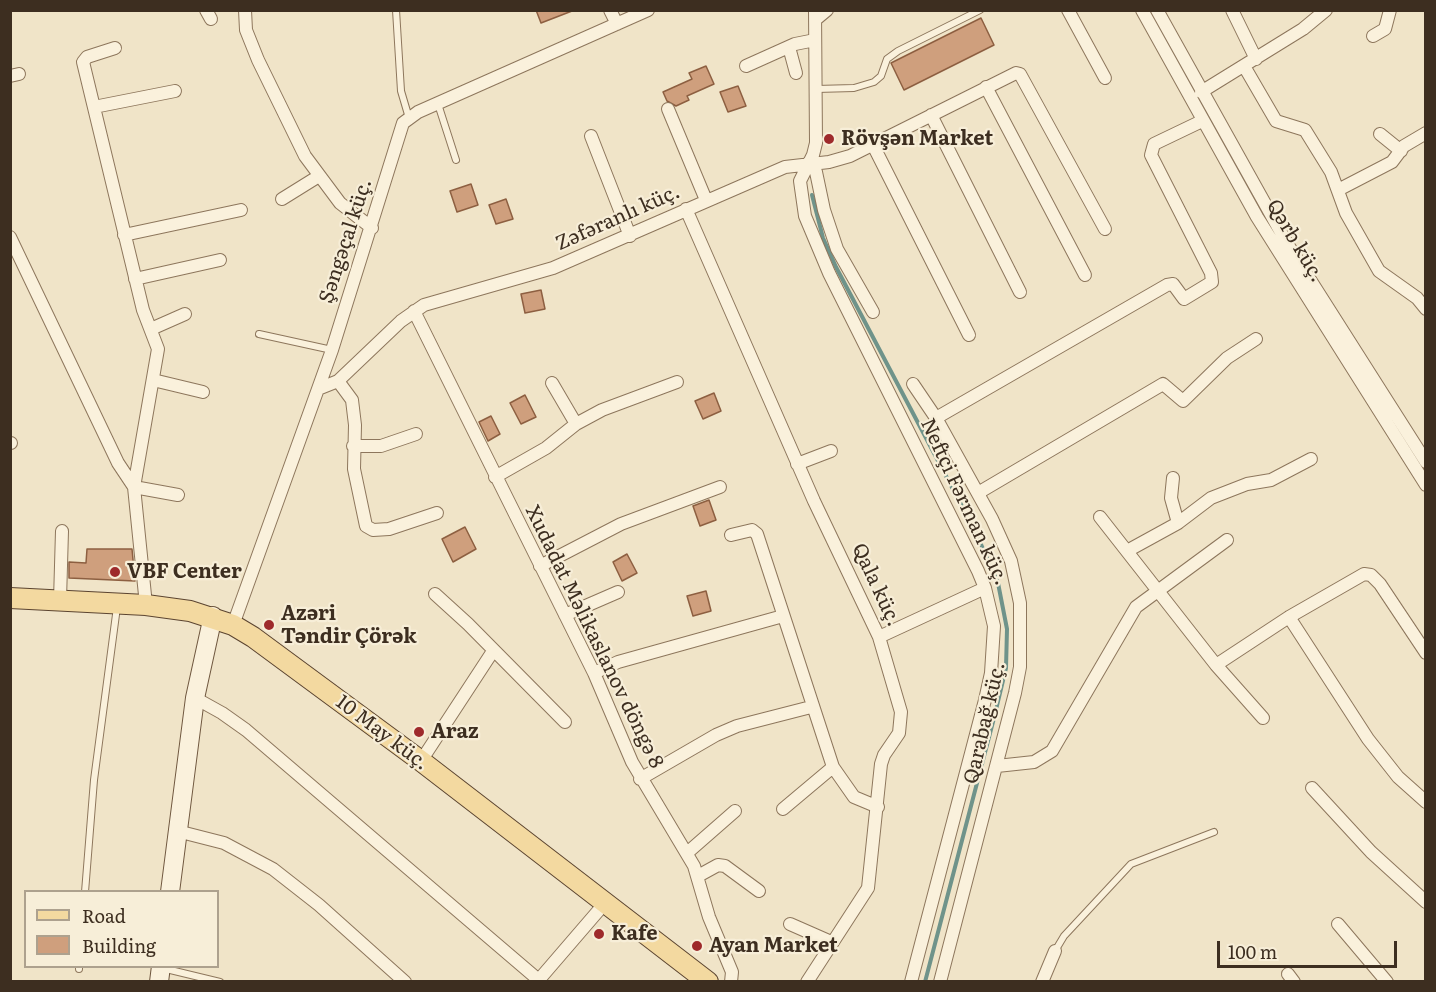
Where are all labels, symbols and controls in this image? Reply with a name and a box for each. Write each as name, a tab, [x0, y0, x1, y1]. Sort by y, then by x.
place label: Rövşən Market	[841, 127, 993, 151]
marker: Rövşən Market	[822, 132, 836, 146]
street label: Şəngəçal küç.	[315, 176, 377, 306]
street label: Zəfəranlı küç.	[552, 180, 684, 256]
street label: Qərb küç.	[1261, 195, 1329, 287]
street label: Neftçi Fərman küç.	[915, 415, 1013, 589]
street label: Xudadat Məlikaslanov döngə 8	[520, 502, 668, 772]
street label: Qala küç.	[846, 540, 906, 630]
place label: VBF Center	[127, 560, 242, 584]
marker: VBF Center	[108, 565, 122, 579]
place label: Azəri Təndir Çörək	[281, 602, 417, 649]
marker: Azəri Təndir Çörək	[262, 618, 276, 632]
street label: Qarabağ küç.	[959, 659, 1011, 787]
street label: 10 May küç.	[331, 690, 433, 776]
place label: Araz	[431, 720, 479, 744]
marker: Araz	[412, 725, 426, 739]
legend	[24, 890, 219, 968]
text: Road	[82, 902, 126, 929]
place label: Kafe	[611, 922, 658, 946]
marker: Kafe	[592, 927, 606, 941]
scale bar	[1220, 929, 1400, 967]
text: Building	[82, 932, 156, 959]
place label: Ayan Market	[709, 934, 838, 958]
text: 100 m	[1228, 938, 1277, 965]
marker: Ayan Market	[690, 939, 704, 953]

